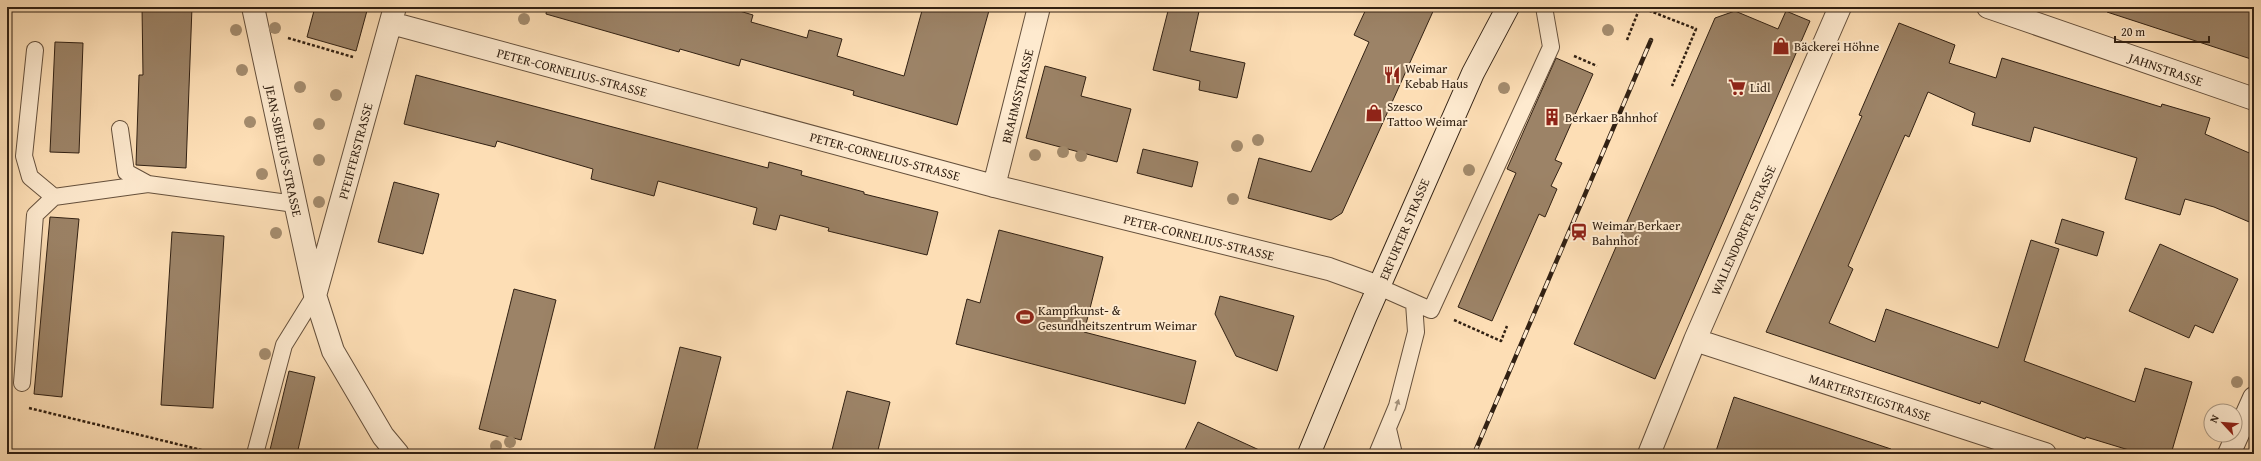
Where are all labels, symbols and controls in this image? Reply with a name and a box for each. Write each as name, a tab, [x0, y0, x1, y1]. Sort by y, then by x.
scale bar	[2115, 18, 2209, 44]
text: 20 m	[2121, 23, 2145, 40]
shop icon: Bäckerei Höhne	[1771, 36, 1791, 56]
place label: Bäckerei Höhne	[1794, 37, 1879, 56]
street label: PETER-CORNELIUS-STRASSE	[495, 43, 650, 102]
street label: BRAHMSSTRASSE	[997, 47, 1038, 145]
street label: JAHNSTRASSE	[2124, 47, 2206, 91]
place label: Weimar Kebab Haus	[1405, 59, 1468, 93]
restaurant icon: Weimar Kebab Haus	[1382, 65, 1402, 85]
supermarket icon: Lidl	[1727, 77, 1747, 97]
place label: Lidl	[1750, 78, 1771, 97]
street label: JEAN-SIBELIUS-STRASSE	[260, 82, 307, 219]
place label: Szesco Tattoo Weimar	[1387, 97, 1468, 131]
street label: PFEIFFERSTRASSE	[334, 100, 378, 201]
shop icon: Szesco Tattoo Weimar	[1364, 103, 1384, 123]
building icon: Berkaer Bahnhof	[1542, 107, 1562, 127]
place label: Berkaer Bahnhof	[1565, 108, 1659, 127]
street label: PETER-CORNELIUS-STRASSE	[808, 127, 963, 186]
street label: WALLENDORFER STRASSE	[1706, 162, 1781, 298]
street label: ERFURTER STRASSE	[1374, 175, 1435, 283]
street label: PETER-CORNELIUS-STRASSE	[1121, 210, 1277, 266]
place label: Weimar Berkaer Bahnhof	[1592, 216, 1681, 250]
station icon: Weimar Berkaer Bahnhof	[1569, 222, 1589, 242]
place label: Kampfkunst- & Gesundheitszentrum Weimar	[1038, 301, 1198, 335]
sports icon: Kampfkunst- & Gesundheitszentrum Weimar	[1015, 307, 1035, 327]
street label: MARTERSTEIGSTRASSE	[1806, 369, 1934, 426]
one-way arrow	[1394, 399, 1400, 411]
north arrow	[2203, 403, 2243, 443]
text: N	[2205, 411, 2223, 425]

